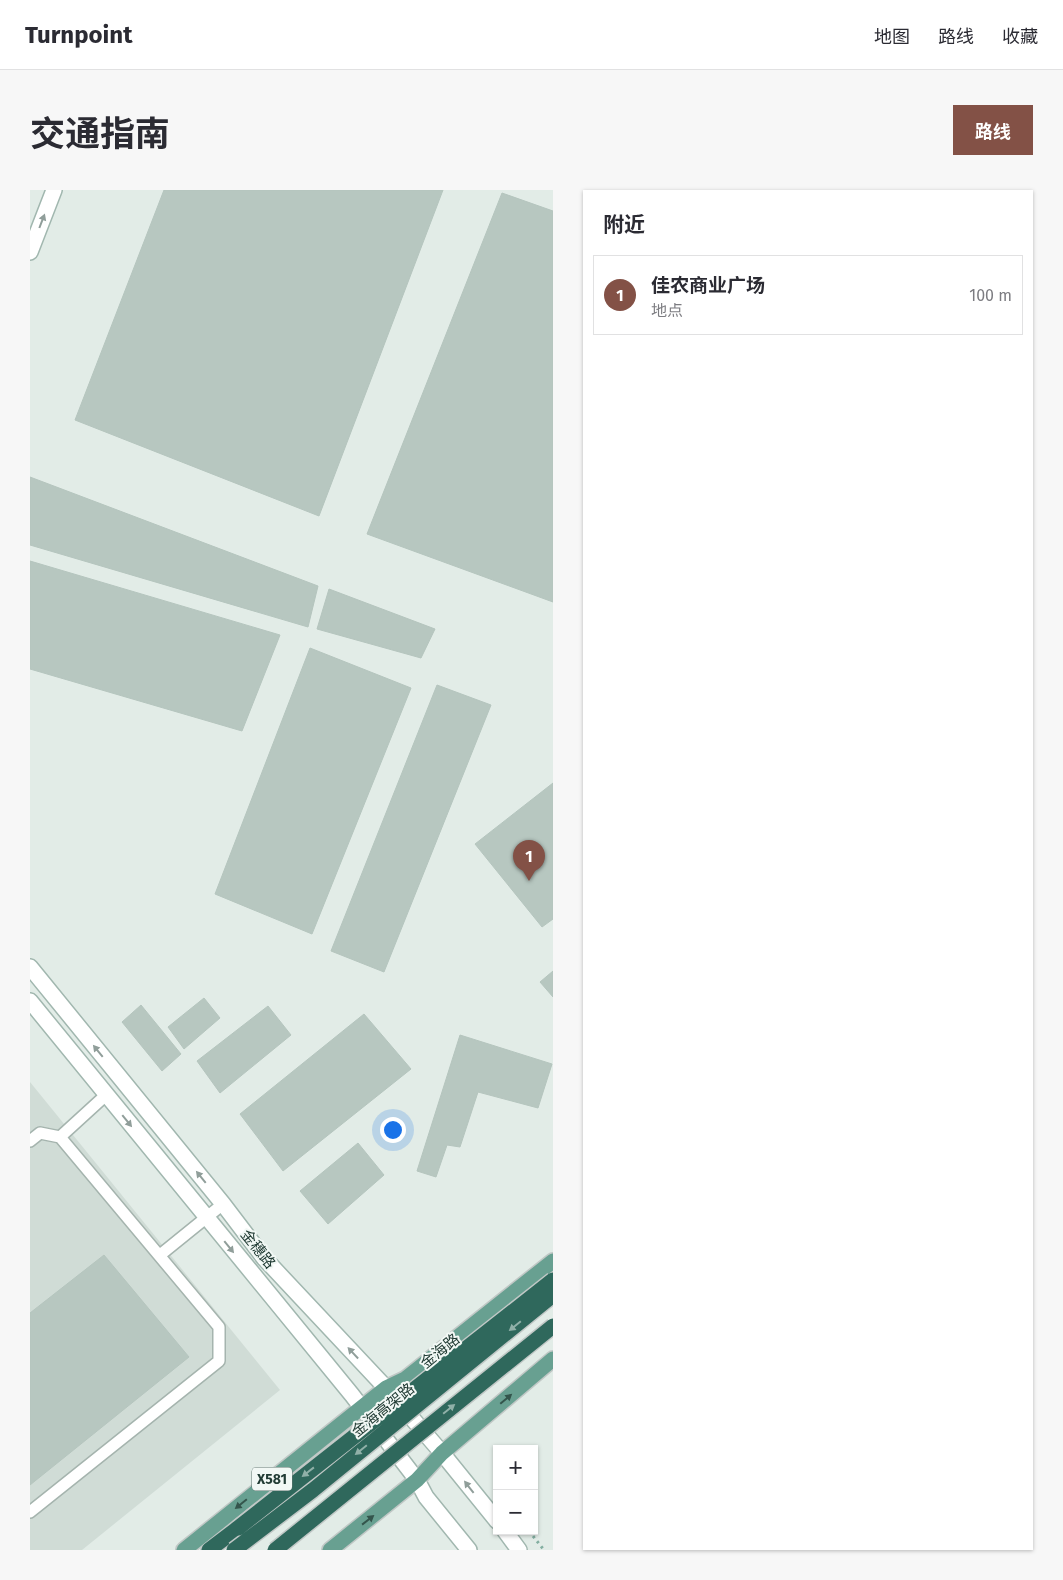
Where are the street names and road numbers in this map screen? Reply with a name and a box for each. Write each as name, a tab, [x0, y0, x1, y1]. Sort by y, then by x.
street label: 金穗路	[237, 1226, 279, 1272]
street label: 金海路	[417, 1330, 463, 1372]
street label: 金海高架路	[348, 1379, 418, 1441]
road number: X581	[252, 1468, 292, 1490]

